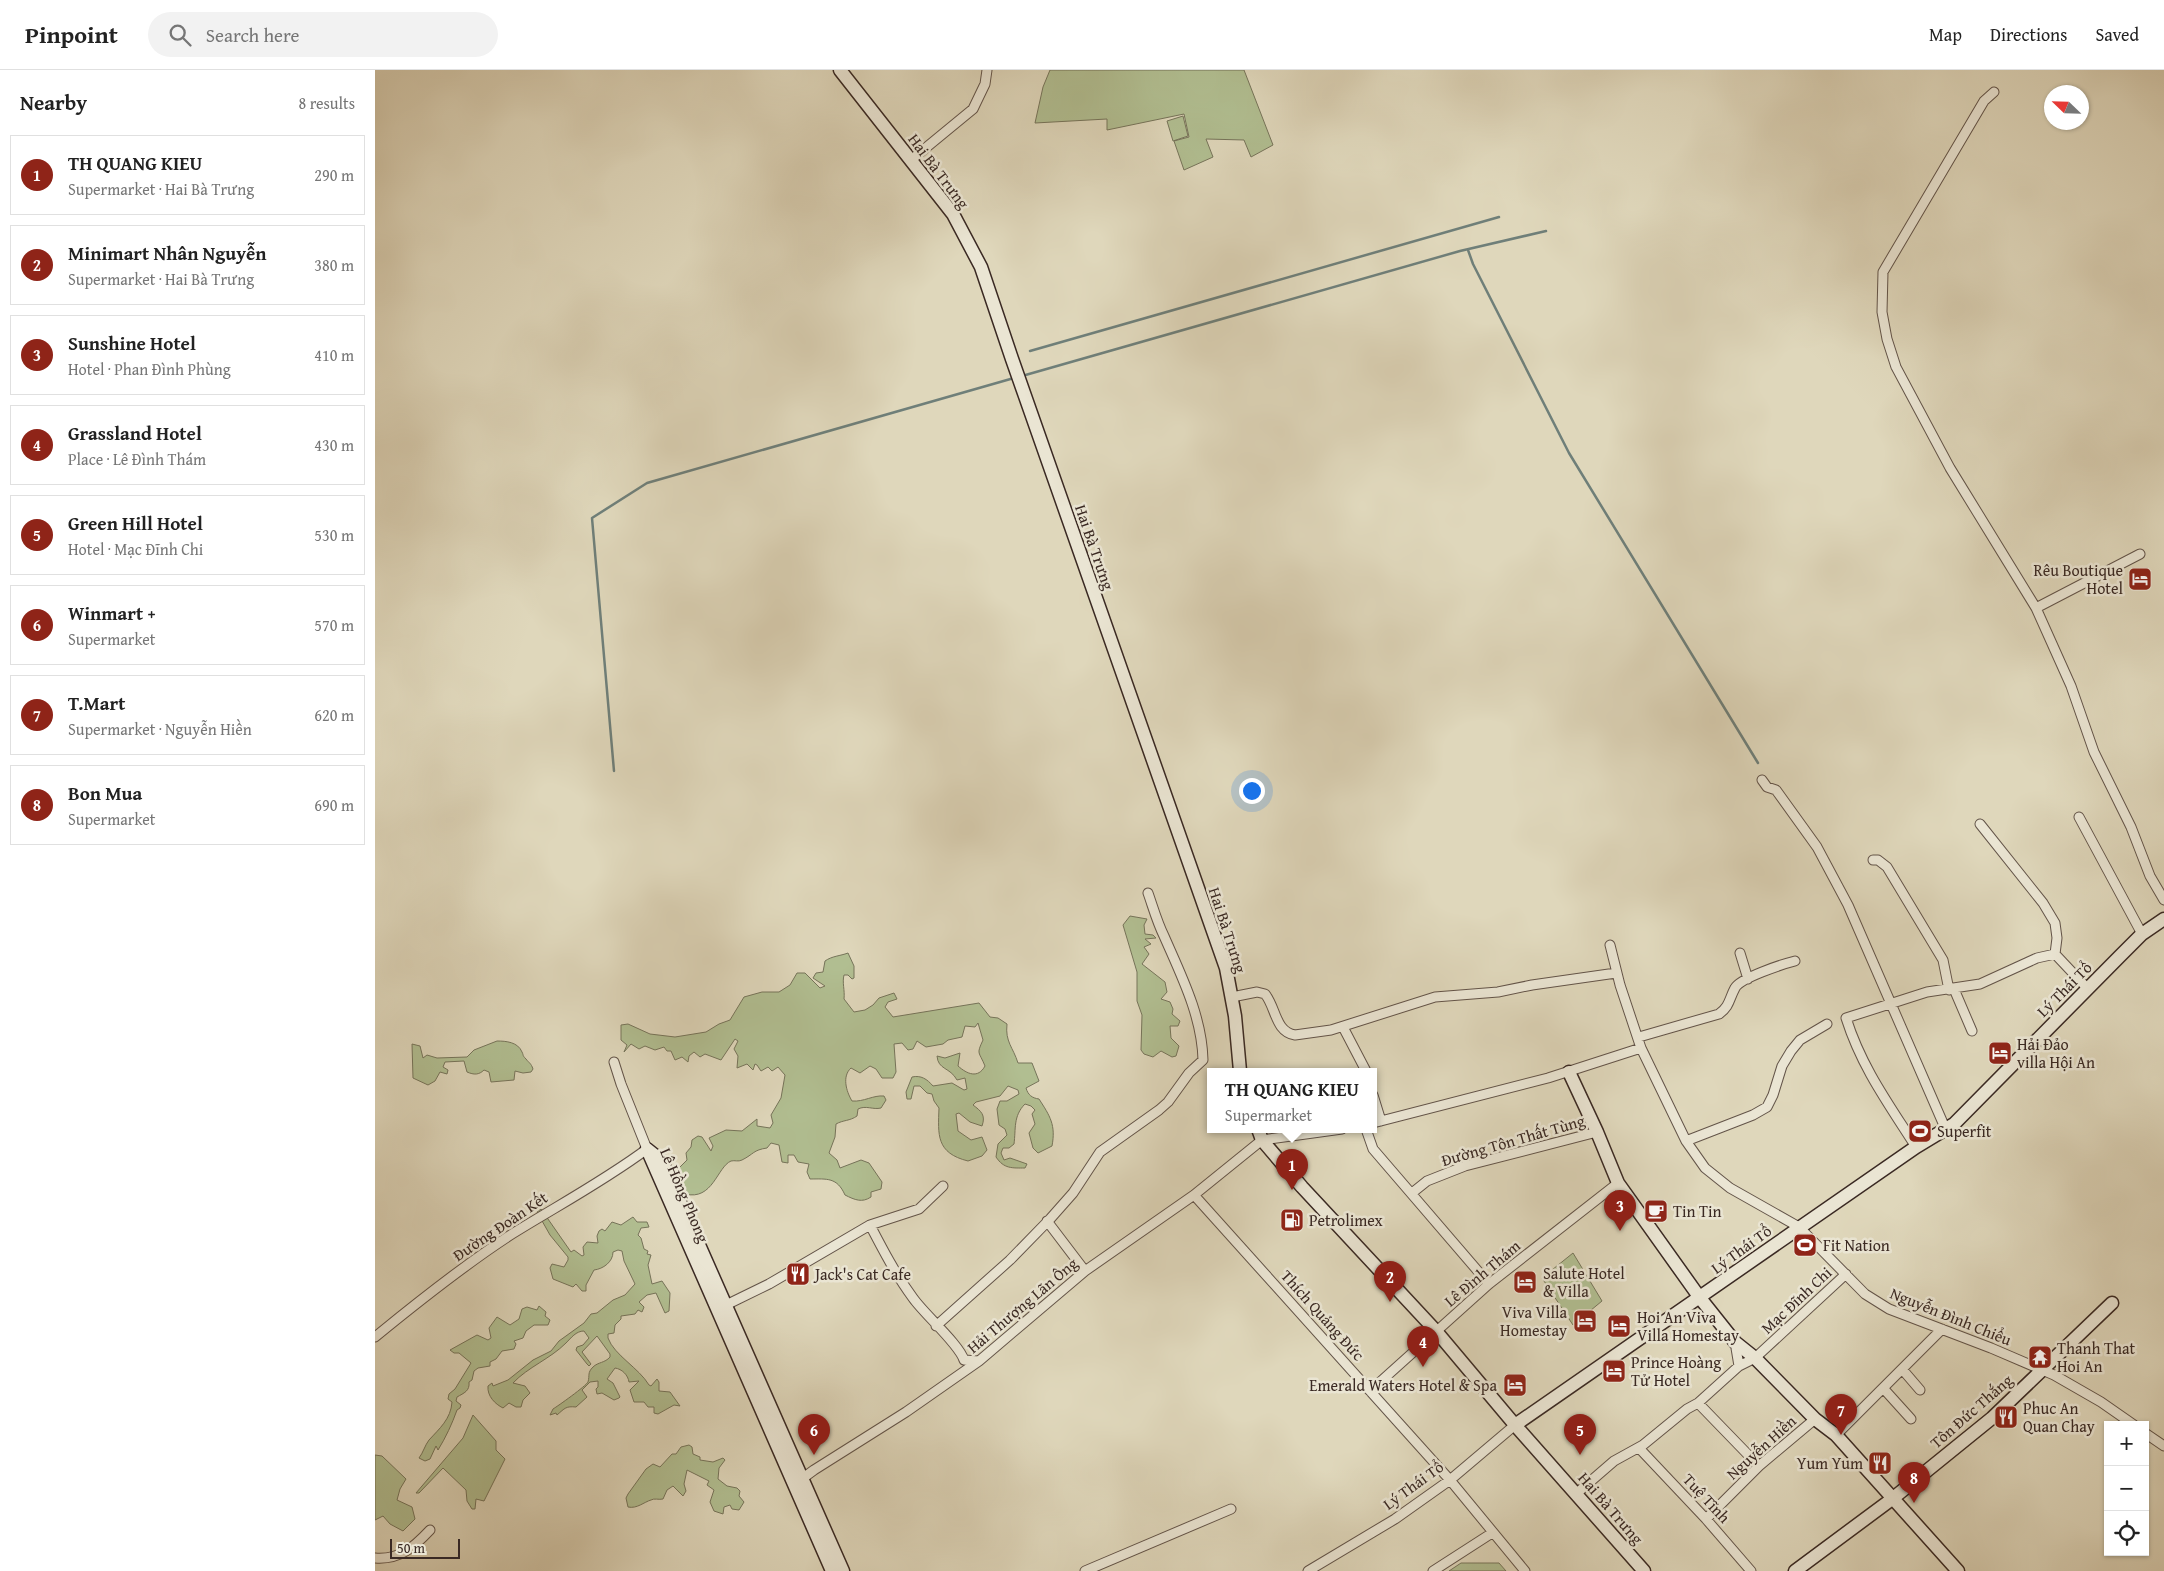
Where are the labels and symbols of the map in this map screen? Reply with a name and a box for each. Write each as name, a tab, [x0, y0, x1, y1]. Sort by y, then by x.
north arrow	[2044, 85, 2089, 130]
street label: Hai Bà Trưng	[903, 128, 975, 214]
street label: Hai Bà Trưng	[1069, 501, 1121, 593]
place label: Rêu Boutique Hotel	[2033, 558, 2124, 600]
hotel icon: Rêu Boutique Hotel	[2127, 566, 2153, 592]
your location	[1239, 778, 1265, 804]
street label: Hai Bà Trưng	[1203, 884, 1253, 976]
street label: Lý Thái Tổ	[2031, 956, 2097, 1022]
place label: Hải Đảo villa Hội An	[2017, 1032, 2095, 1074]
hotel icon: Hải Đảo villa Hội An	[1987, 1040, 2013, 1066]
street label: Đường Tôn Thất Tùng	[1439, 1108, 1588, 1172]
sports icon: Superfit	[1907, 1118, 1933, 1144]
place label: Superfit	[1937, 1119, 1992, 1143]
street label: Lê Hồng Phong	[654, 1144, 716, 1246]
pin: 1	[1276, 1149, 1308, 1190]
street label: Đường Đoàn Kết	[448, 1185, 553, 1267]
pin: 3	[1604, 1190, 1636, 1231]
cafe icon: Tin Tin	[1643, 1198, 1669, 1224]
place label: Tin Tin	[1673, 1199, 1721, 1223]
fuel station icon: Petrolimex	[1279, 1207, 1305, 1233]
place label: Petrolimex	[1309, 1208, 1384, 1232]
street label: Lý Thái Tổ	[1706, 1219, 1776, 1279]
sports icon: Fit Nation	[1792, 1232, 1818, 1258]
place label: Fit Nation	[1823, 1233, 1890, 1257]
street label: Lê Đình Thám	[1439, 1234, 1525, 1312]
street label: Hải Thượng Lãn Ông	[961, 1251, 1083, 1359]
street label: Mạc Đĩnh Chi	[1755, 1260, 1837, 1339]
restaurant icon: Jack's Cat Cafe	[785, 1261, 811, 1287]
pin: 2	[1374, 1261, 1406, 1302]
place label: Salute Hotel & Villa	[1543, 1261, 1625, 1303]
place label: Jack's Cat Cafe	[813, 1262, 911, 1286]
street label: Thích Quảng Đức	[1276, 1264, 1370, 1366]
hotel icon: Salute Hotel & Villa	[1512, 1269, 1538, 1295]
street label: Nguyễn Đình Chiểu	[1887, 1281, 2016, 1351]
place label: Viva Villa Homestay	[1500, 1300, 1567, 1342]
place label: Hoi An Viva Villa Homestay	[1637, 1305, 1739, 1347]
hotel icon: Viva Villa Homestay	[1572, 1308, 1598, 1334]
hotel icon: Hoi An Viva Villa Homestay	[1606, 1313, 1632, 1339]
pin: 4	[1407, 1326, 1439, 1367]
place label: Thanh That Hoi An	[2057, 1336, 2136, 1378]
temple icon: Thanh That Hoi An	[2027, 1344, 2053, 1370]
place label: Prince Hoàng Tử Hotel	[1631, 1350, 1721, 1392]
hotel icon: Prince Hoàng Tử Hotel	[1601, 1358, 1627, 1384]
street label: Tôn Đức Thắng	[1924, 1368, 2018, 1454]
hotel icon: Emerald Waters Hotel & Spa	[1502, 1372, 1528, 1398]
place label: Emerald Waters Hotel & Spa	[1309, 1373, 1497, 1397]
pin: 7	[1825, 1394, 1857, 1435]
place label: Phuc An Quan Chay	[2023, 1396, 2095, 1438]
restaurant icon: Phuc An Quan Chay	[1993, 1404, 2019, 1430]
street label: Nguyễn Hiền	[1721, 1409, 1801, 1485]
pin: 6	[798, 1414, 830, 1455]
pin: 5	[1564, 1414, 1596, 1455]
restaurant icon: Yum Yum	[1867, 1450, 1893, 1476]
place label: Yum Yum	[1797, 1451, 1863, 1475]
street label: Lý Thái Tổ	[1378, 1455, 1448, 1515]
pin: 8	[1898, 1462, 1930, 1503]
street label: Hai Bà Trưng	[1573, 1467, 1649, 1549]
street label: Tuệ Tĩnh	[1678, 1468, 1736, 1528]
scale bar	[390, 1536, 460, 1559]

